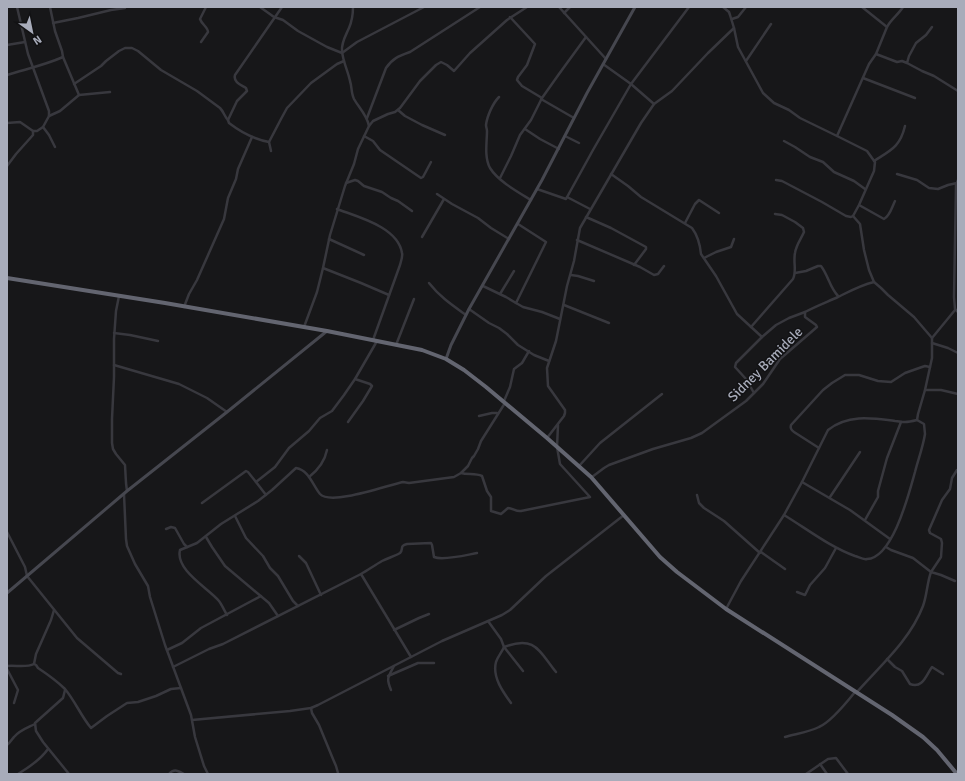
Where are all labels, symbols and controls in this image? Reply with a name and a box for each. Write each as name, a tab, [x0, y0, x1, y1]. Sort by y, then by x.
north arrow	[12, 12, 52, 52]
text: N	[30, 32, 44, 48]
street label: Sidney Bamidele	[724, 323, 806, 405]

